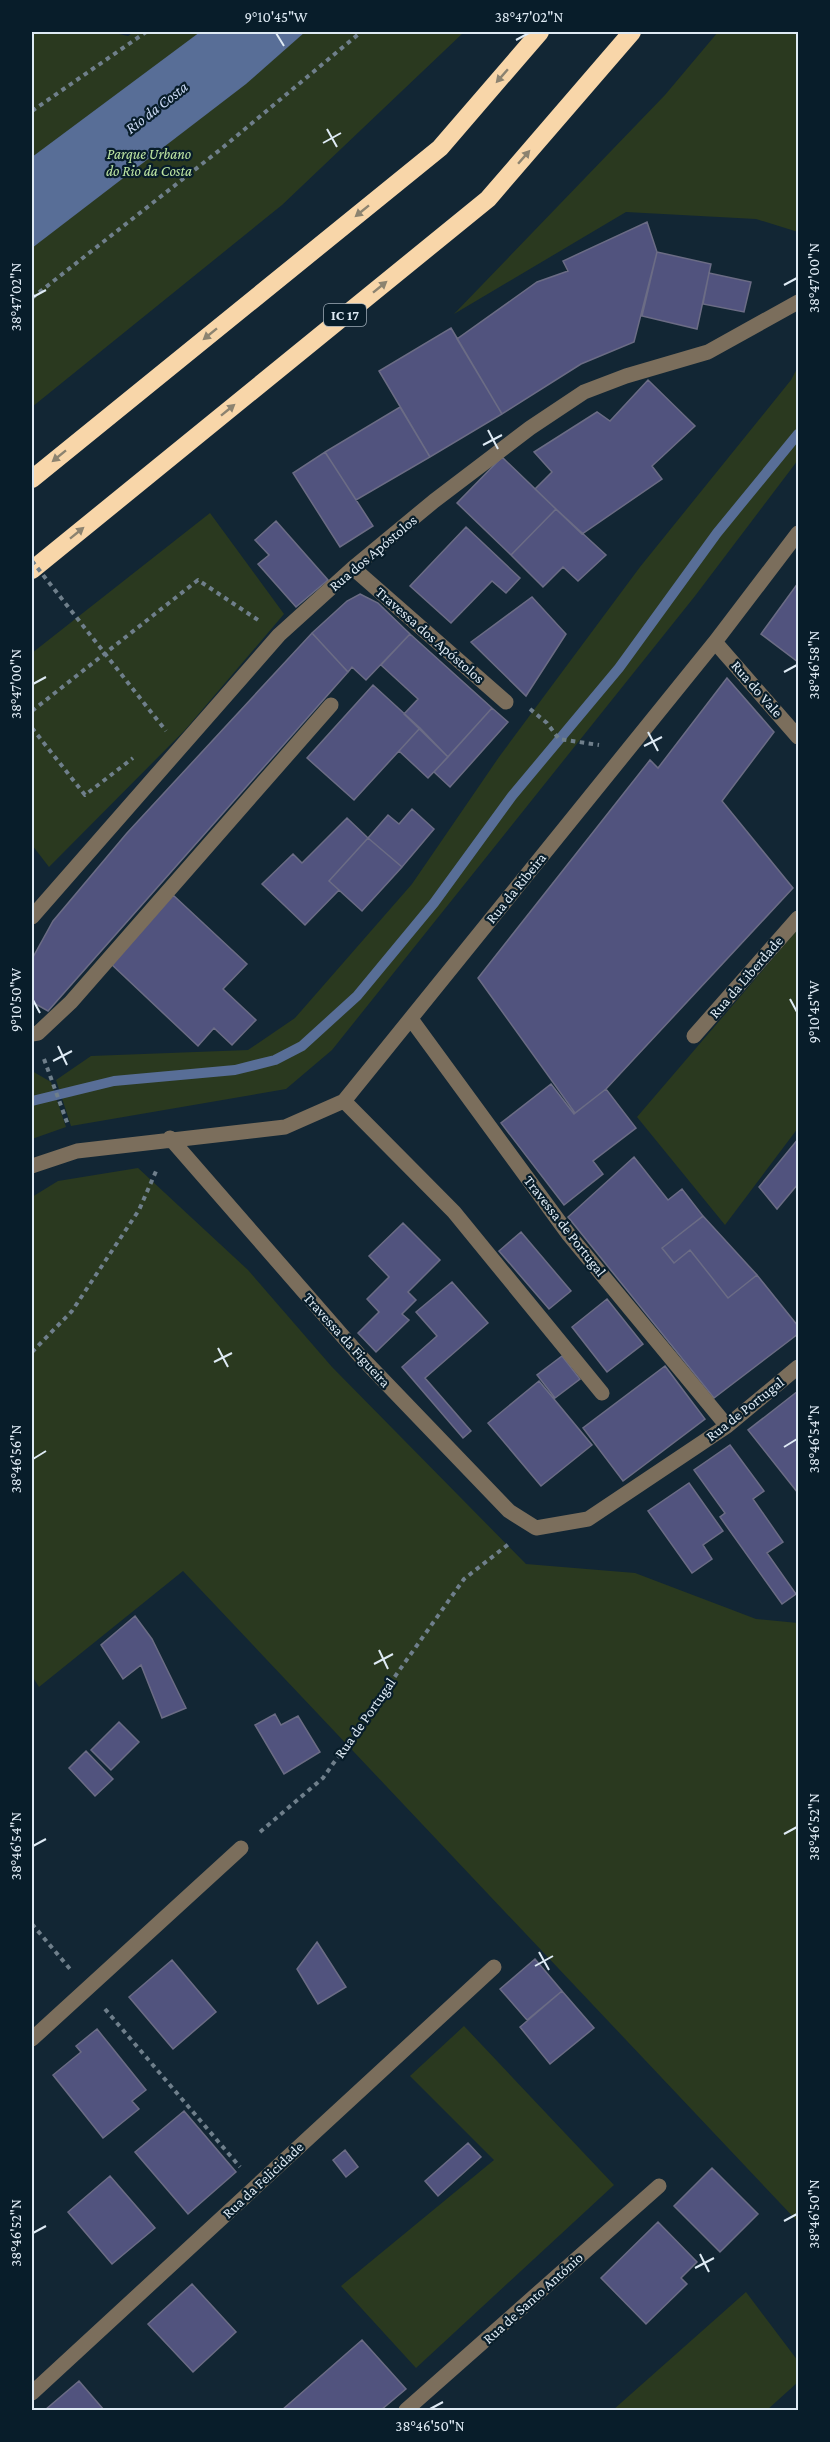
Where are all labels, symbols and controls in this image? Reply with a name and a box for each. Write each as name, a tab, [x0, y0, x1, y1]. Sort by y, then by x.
text: 9°10'45"W	[244, 9, 308, 25]
text: 38°47'02"N	[495, 9, 563, 25]
one-way arrow	[495, 68, 508, 84]
water label: Rio da Costa	[122, 78, 191, 137]
park label: Parque Urbano do Rio da Costa	[106, 146, 192, 179]
one-way arrow	[517, 150, 530, 165]
one-way arrow	[354, 204, 370, 217]
text: 38°47'00"N	[806, 243, 822, 313]
text: 38°47'02"N	[8, 263, 24, 331]
one-way arrow	[372, 281, 387, 294]
road number: IC 17	[324, 304, 366, 326]
one-way arrow	[202, 327, 218, 340]
one-way arrow	[220, 403, 236, 416]
one-way arrow	[51, 450, 67, 463]
street label: Rua dos Apóstolos	[326, 512, 421, 595]
one-way arrow	[69, 526, 85, 539]
street label: Travessa dos Apóstolos	[372, 584, 488, 687]
text: 38°46'58"N	[806, 630, 822, 699]
text: 38°47'00"N	[8, 649, 24, 719]
street label: Rua do Vale	[728, 658, 786, 721]
street label: Rua da Ribeira	[483, 850, 549, 926]
street label: Rua da Liberdade	[706, 932, 786, 1021]
text: 9°10'50"W	[8, 968, 24, 1032]
text: 9°10'45"W	[806, 980, 822, 1044]
street label: Travessa de Portugal	[520, 1173, 609, 1280]
street label: Travessa da Figueira	[300, 1289, 394, 1391]
street label: Rua de Portugal	[703, 1374, 788, 1445]
text: 38°46'54"N	[806, 1405, 822, 1473]
text: 38°46'56"N	[8, 1425, 24, 1493]
street label: Rua de Portugal	[331, 1675, 399, 1762]
text: 38°46'52"N	[806, 1793, 822, 1861]
text: 38°46'54"N	[8, 1812, 24, 1880]
street label: Rua da Felicidade	[219, 2138, 307, 2221]
text: 38°46'50"N	[806, 2179, 822, 2249]
text: 38°46'52"N	[8, 2199, 24, 2267]
street label: Rua de Santo António	[480, 2249, 586, 2347]
text: 38°46'50"N	[395, 2418, 465, 2434]

